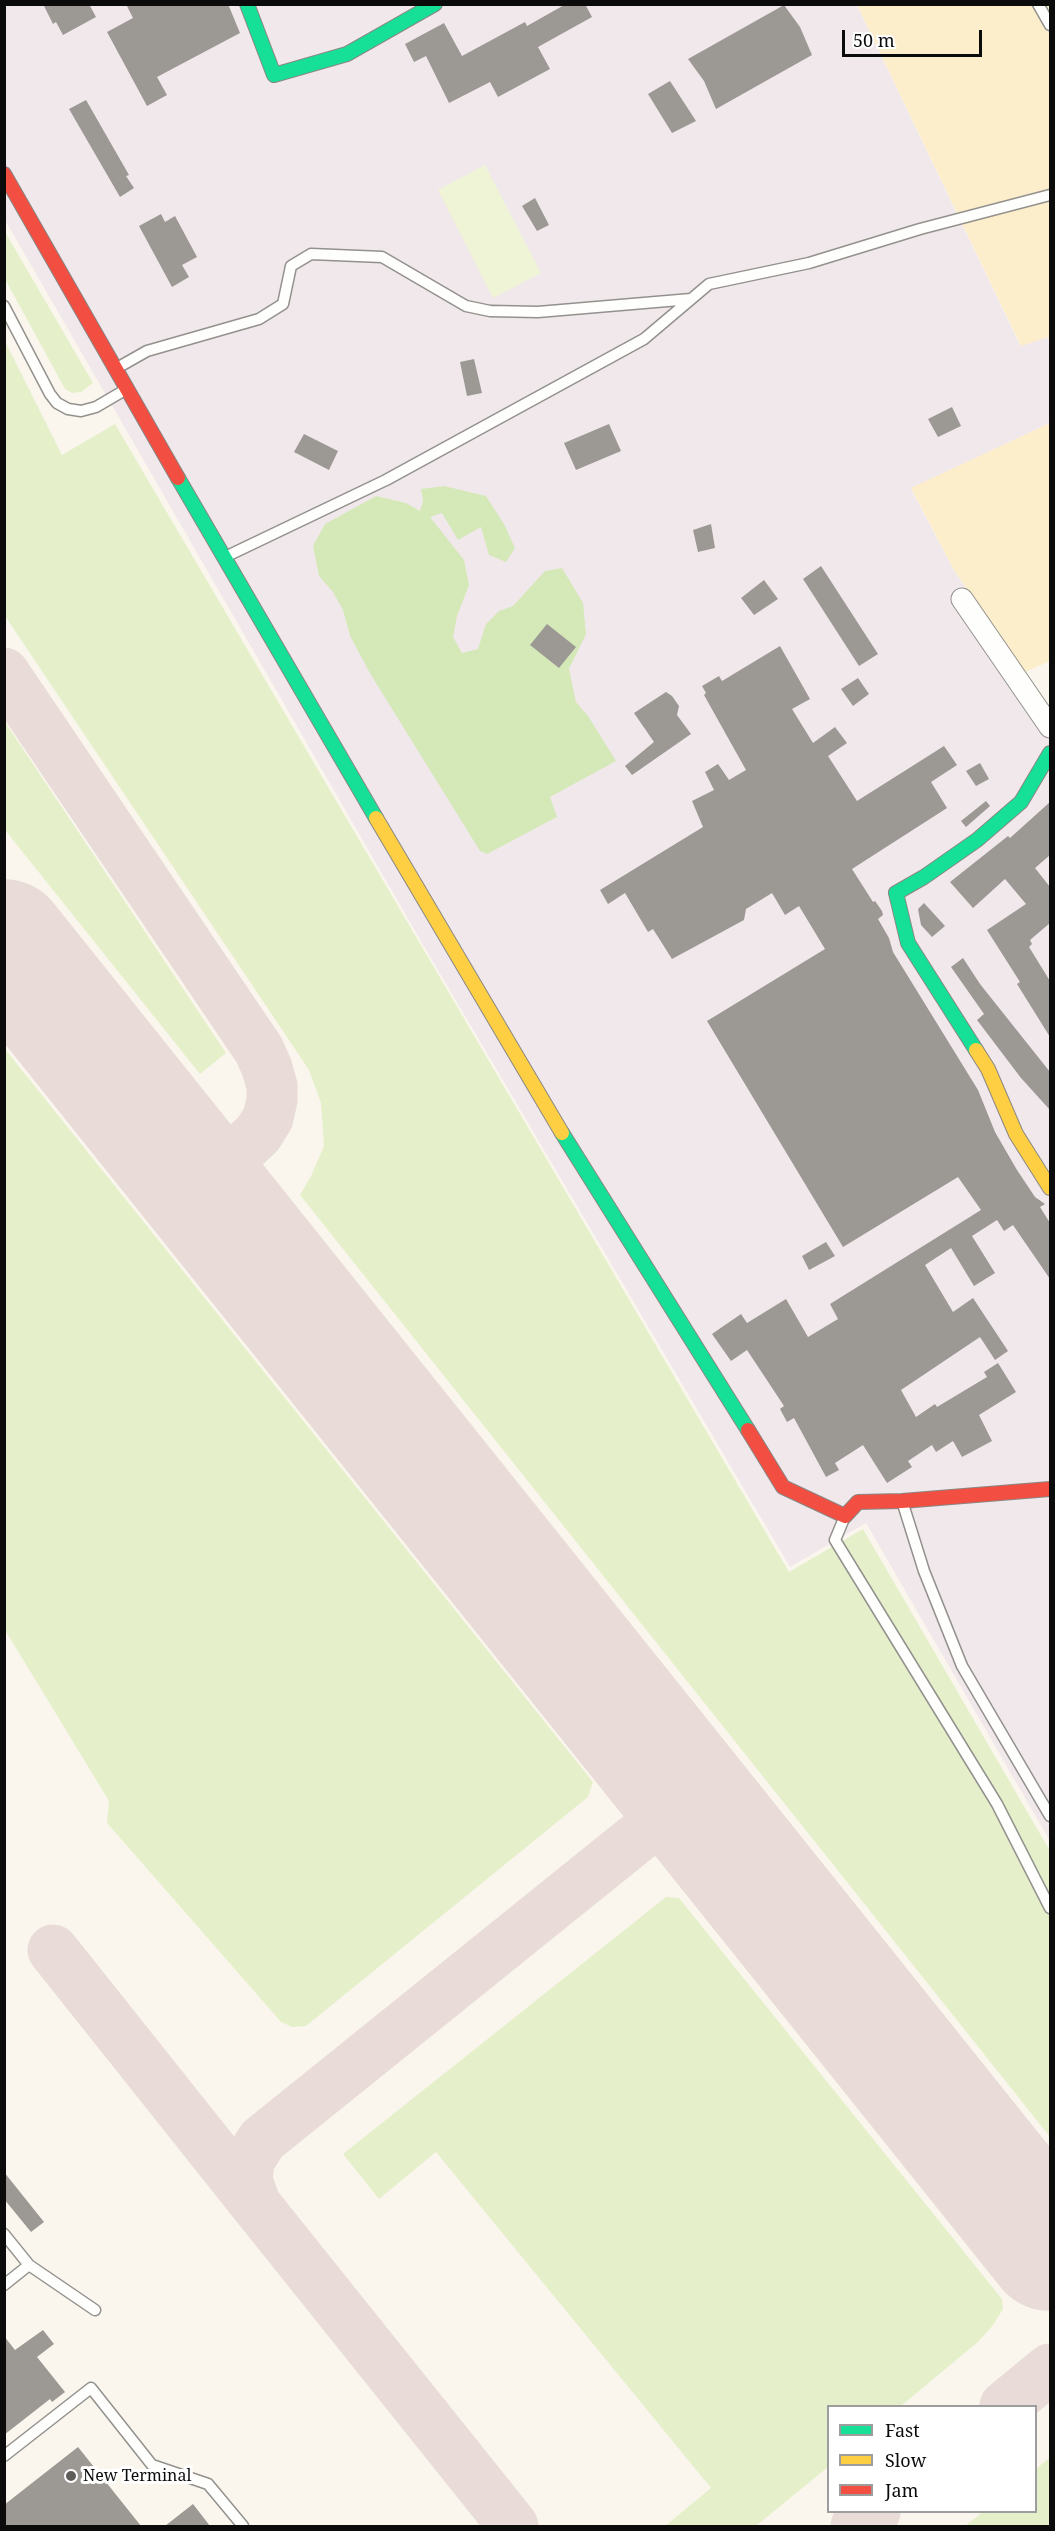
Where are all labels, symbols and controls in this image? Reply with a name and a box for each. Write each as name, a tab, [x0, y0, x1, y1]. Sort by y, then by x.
scale bar	[845, 18, 984, 56]
text: 50 m	[853, 28, 895, 52]
legend	[827, 2405, 1037, 2513]
text: Fast	[885, 2418, 920, 2442]
text: Slow	[885, 2448, 926, 2472]
place label: New Terminal	[83, 2466, 191, 2486]
marker: New Terminal	[64, 2469, 78, 2483]
text: Jam	[885, 2478, 919, 2502]

